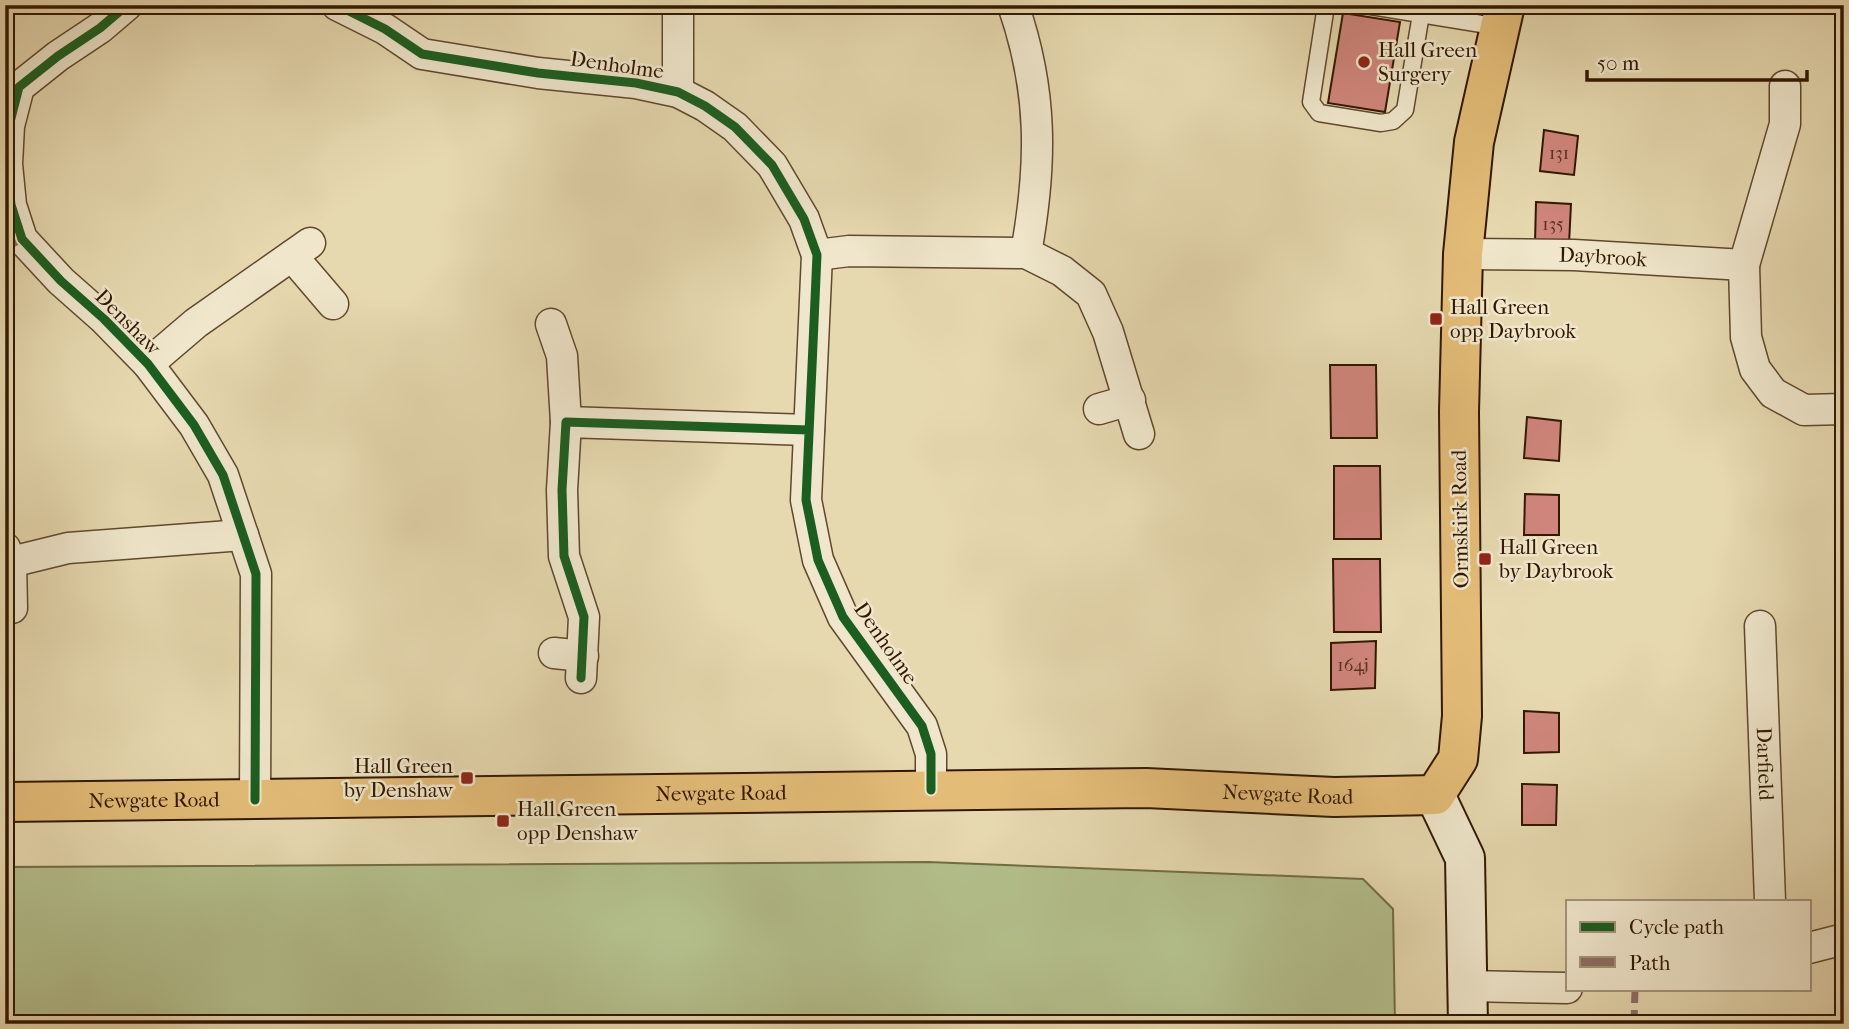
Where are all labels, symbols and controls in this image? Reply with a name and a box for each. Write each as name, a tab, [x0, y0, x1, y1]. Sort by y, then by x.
place label: Hall Green Surgery	[1378, 38, 1477, 86]
scale bar	[1587, 38, 1807, 82]
street label: Denholme	[569, 47, 665, 83]
text: 50 m	[1597, 51, 1640, 75]
marker: Hall Green Surgery	[1356, 54, 1372, 70]
house number: 131	[1549, 143, 1569, 164]
house number: 135	[1542, 214, 1564, 235]
street label: Daybrook	[1559, 243, 1648, 271]
street label: Denshaw	[90, 284, 167, 361]
place label: Hall Green opp Daybrook	[1450, 295, 1576, 343]
marker: Hall Green opp Daybrook	[1428, 311, 1444, 327]
street label: Ormskirk Road	[1447, 449, 1473, 589]
place label: Hall Green by Daybrook	[1498, 535, 1613, 583]
marker: Hall Green by Daybrook	[1477, 551, 1493, 567]
street label: Denholme	[849, 597, 923, 689]
house number: 164j	[1337, 655, 1369, 676]
street label: Darfield	[1752, 727, 1778, 802]
place label: Hall Green by Denshaw	[343, 754, 454, 802]
marker: Hall Green by Denshaw	[459, 770, 475, 786]
street label: Newgate Road	[655, 780, 787, 806]
street label: Newgate Road	[1222, 780, 1354, 809]
street label: Newgate Road	[88, 787, 220, 813]
place label: Hall Green opp Denshaw	[517, 797, 639, 845]
marker: Hall Green opp Denshaw	[495, 813, 511, 829]
legend	[1566, 900, 1811, 990]
text: Cycle path	[1629, 915, 1724, 939]
text: Path	[1629, 951, 1671, 975]

